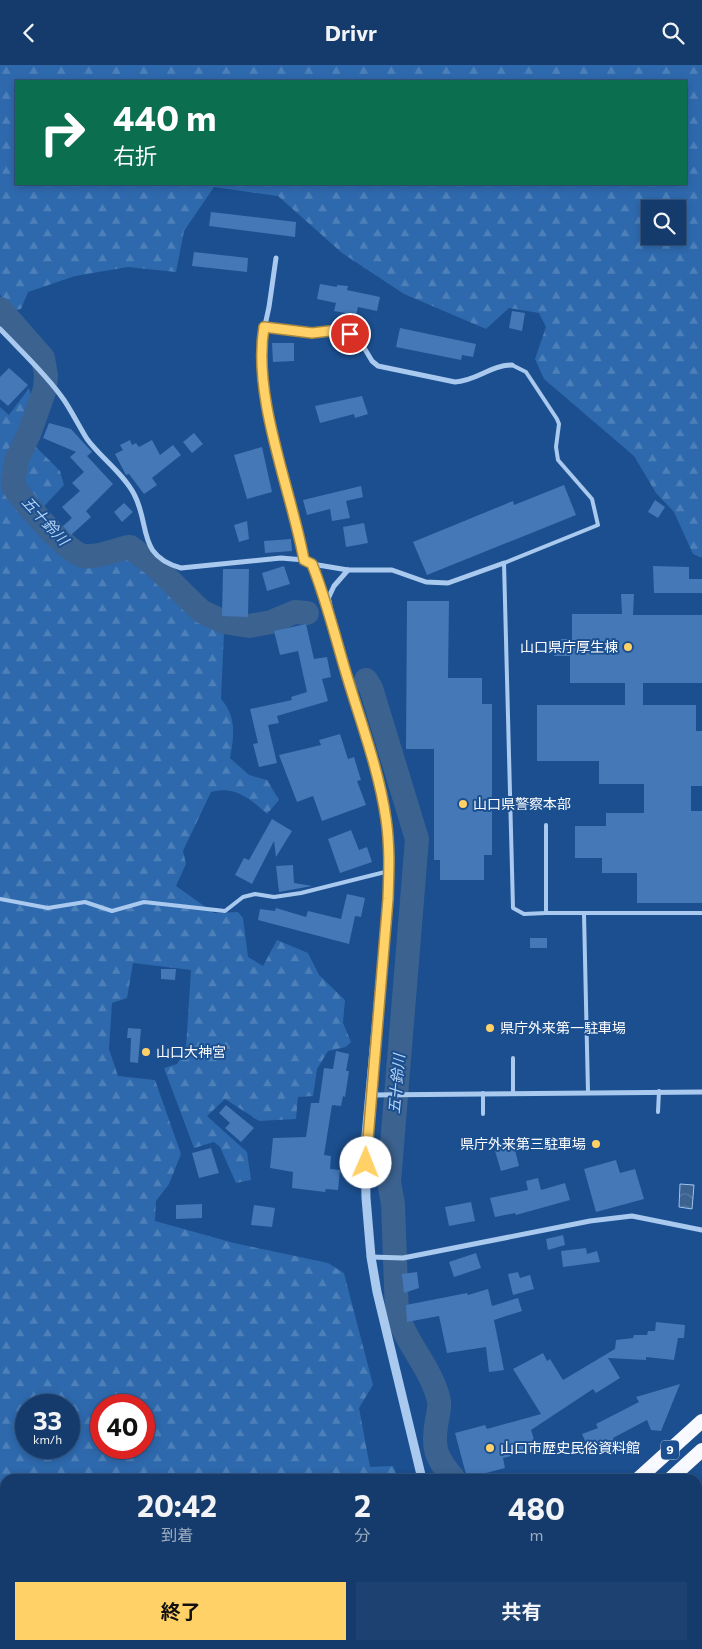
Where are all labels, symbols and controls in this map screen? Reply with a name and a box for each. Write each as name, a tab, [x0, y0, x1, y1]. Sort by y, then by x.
icon: back	[15, 19, 43, 47]
text: Drivr	[325, 19, 377, 46]
icon: search	[659, 19, 687, 47]
text: 440 m	[113, 95, 216, 138]
icon: right	[30, 100, 95, 165]
text: 右折	[113, 142, 157, 169]
map controls	[641, 200, 686, 245]
button: search	[641, 200, 686, 245]
pin	[329, 313, 371, 355]
icon: arrive	[336, 320, 364, 348]
water label: 五十鈴川	[19, 492, 74, 550]
place label: 山口県庁厚生棟	[520, 638, 618, 655]
marker: 山口県庁厚生棟	[622, 641, 634, 653]
place label: 山口県警察本部	[473, 795, 571, 812]
marker: 山口県警察本部	[457, 798, 469, 810]
place label: 県庁外来第一駐車場	[500, 1019, 626, 1036]
marker: 県庁外来第一駐車場	[484, 1022, 496, 1034]
place label: 山口大神宮	[156, 1043, 226, 1060]
marker: 山口大神宮	[140, 1046, 152, 1058]
water label: 五十鈴川	[384, 1051, 408, 1115]
place label: 県庁外来第三駐車場	[460, 1135, 586, 1152]
position arrow	[339, 1136, 391, 1188]
marker: 県庁外来第三駐車場	[590, 1138, 602, 1150]
speed limit sign: 40	[90, 1394, 155, 1459]
text: 33	[33, 1405, 62, 1435]
text: km/h	[33, 1432, 62, 1446]
place label: 山口市歴史民俗資料館	[500, 1439, 640, 1456]
road number: 9	[661, 1441, 679, 1459]
marker: 山口市歴史民俗資料館	[484, 1442, 496, 1454]
text: 20:42	[137, 1486, 217, 1523]
text: 2	[354, 1486, 371, 1523]
text: 480	[508, 1489, 565, 1526]
text: 到着	[161, 1525, 193, 1544]
text: 分	[355, 1525, 371, 1544]
text: m	[530, 1525, 544, 1544]
button: 終了	[15, 1582, 346, 1640]
button: 共有	[356, 1582, 687, 1640]

